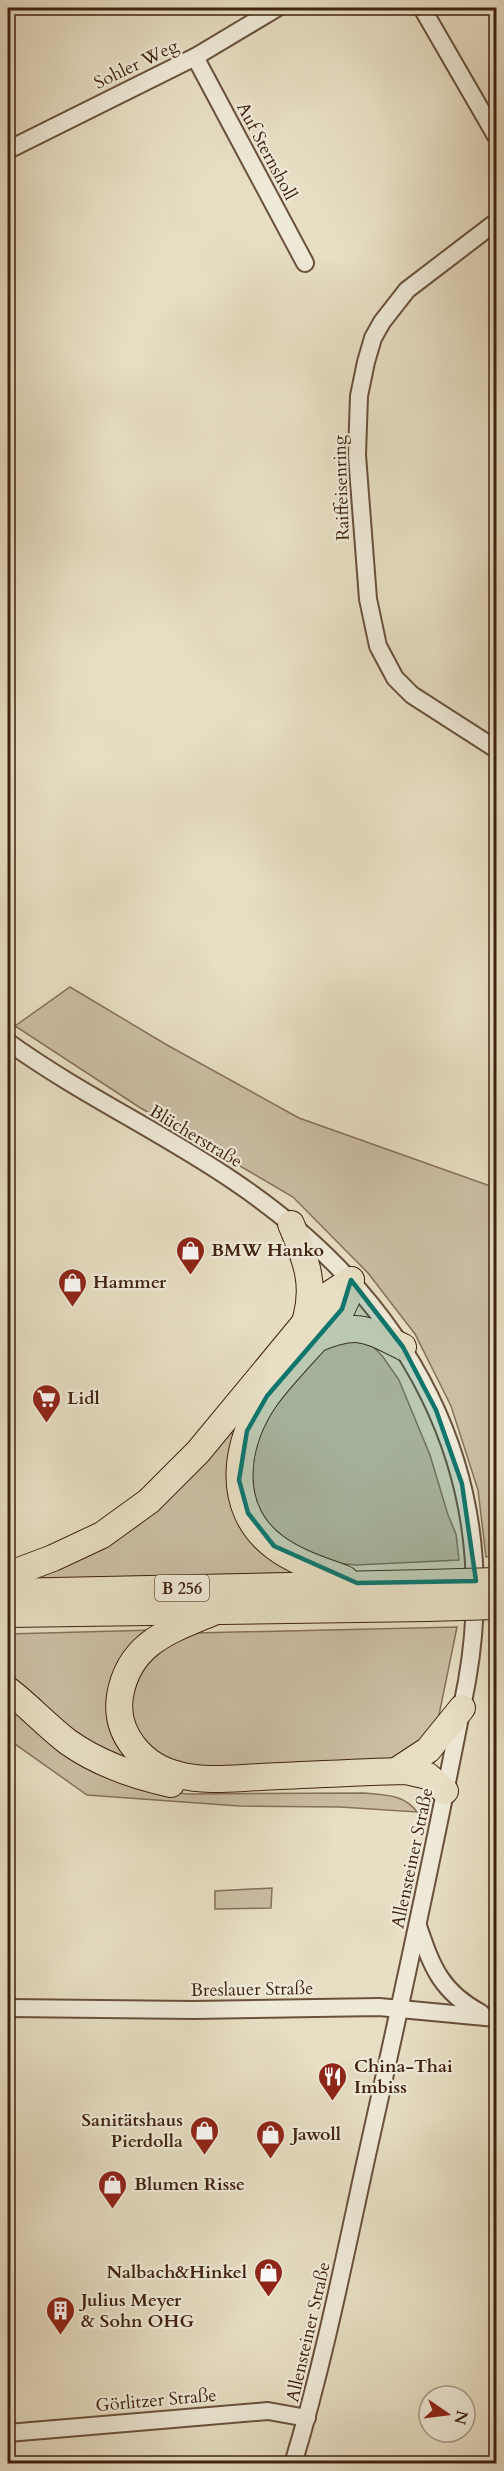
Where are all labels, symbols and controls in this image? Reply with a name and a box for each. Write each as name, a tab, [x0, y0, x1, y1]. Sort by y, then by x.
street label: Sohler Weg	[90, 33, 183, 96]
street label: Auf Sternsholl	[230, 98, 303, 205]
street label: Raiffeisenring	[327, 434, 356, 541]
street label: Blücherstraße	[145, 1099, 247, 1174]
shop icon: BMW Hanko	[174, 1234, 206, 1276]
place label: BMW Hanko	[211, 1238, 324, 1263]
shop icon: Hammer	[56, 1266, 88, 1308]
place label: Hammer	[93, 1270, 167, 1295]
supermarket icon: Lidl	[30, 1382, 62, 1424]
place label: Lidl	[67, 1386, 100, 1411]
road number: B 256	[155, 1575, 209, 1601]
street label: Allensteiner Straße	[385, 1786, 440, 1931]
street label: Breslauer Straße	[190, 1976, 314, 2003]
place label: China-Thai Imbiss	[354, 2054, 453, 2100]
restaurant icon: China-Thai Imbiss	[317, 2060, 349, 2102]
place label: Sanitätshaus Pierdolla	[82, 2108, 183, 2154]
shop icon: Sanitätshaus Pierdolla	[188, 2114, 220, 2156]
shop icon: Jawoll	[255, 2118, 287, 2160]
place label: Jawoll	[289, 2122, 341, 2147]
shop icon: Blumen Risse	[97, 2168, 129, 2210]
place label: Blumen Risse	[134, 2172, 245, 2197]
shop icon: Nalbach&Hinkel	[252, 2256, 284, 2298]
place label: Nalbach&Hinkel	[106, 2260, 247, 2285]
street label: Allensteiner Straße	[280, 2260, 337, 2405]
place label: Julius Meyer & Sohn OHG	[78, 2288, 194, 2334]
building icon: Julius Meyer & Sohn OHG	[44, 2294, 76, 2336]
street label: Görlitzer Straße	[94, 2383, 218, 2418]
north arrow	[417, 2384, 477, 2444]
text: N	[448, 2408, 473, 2427]

